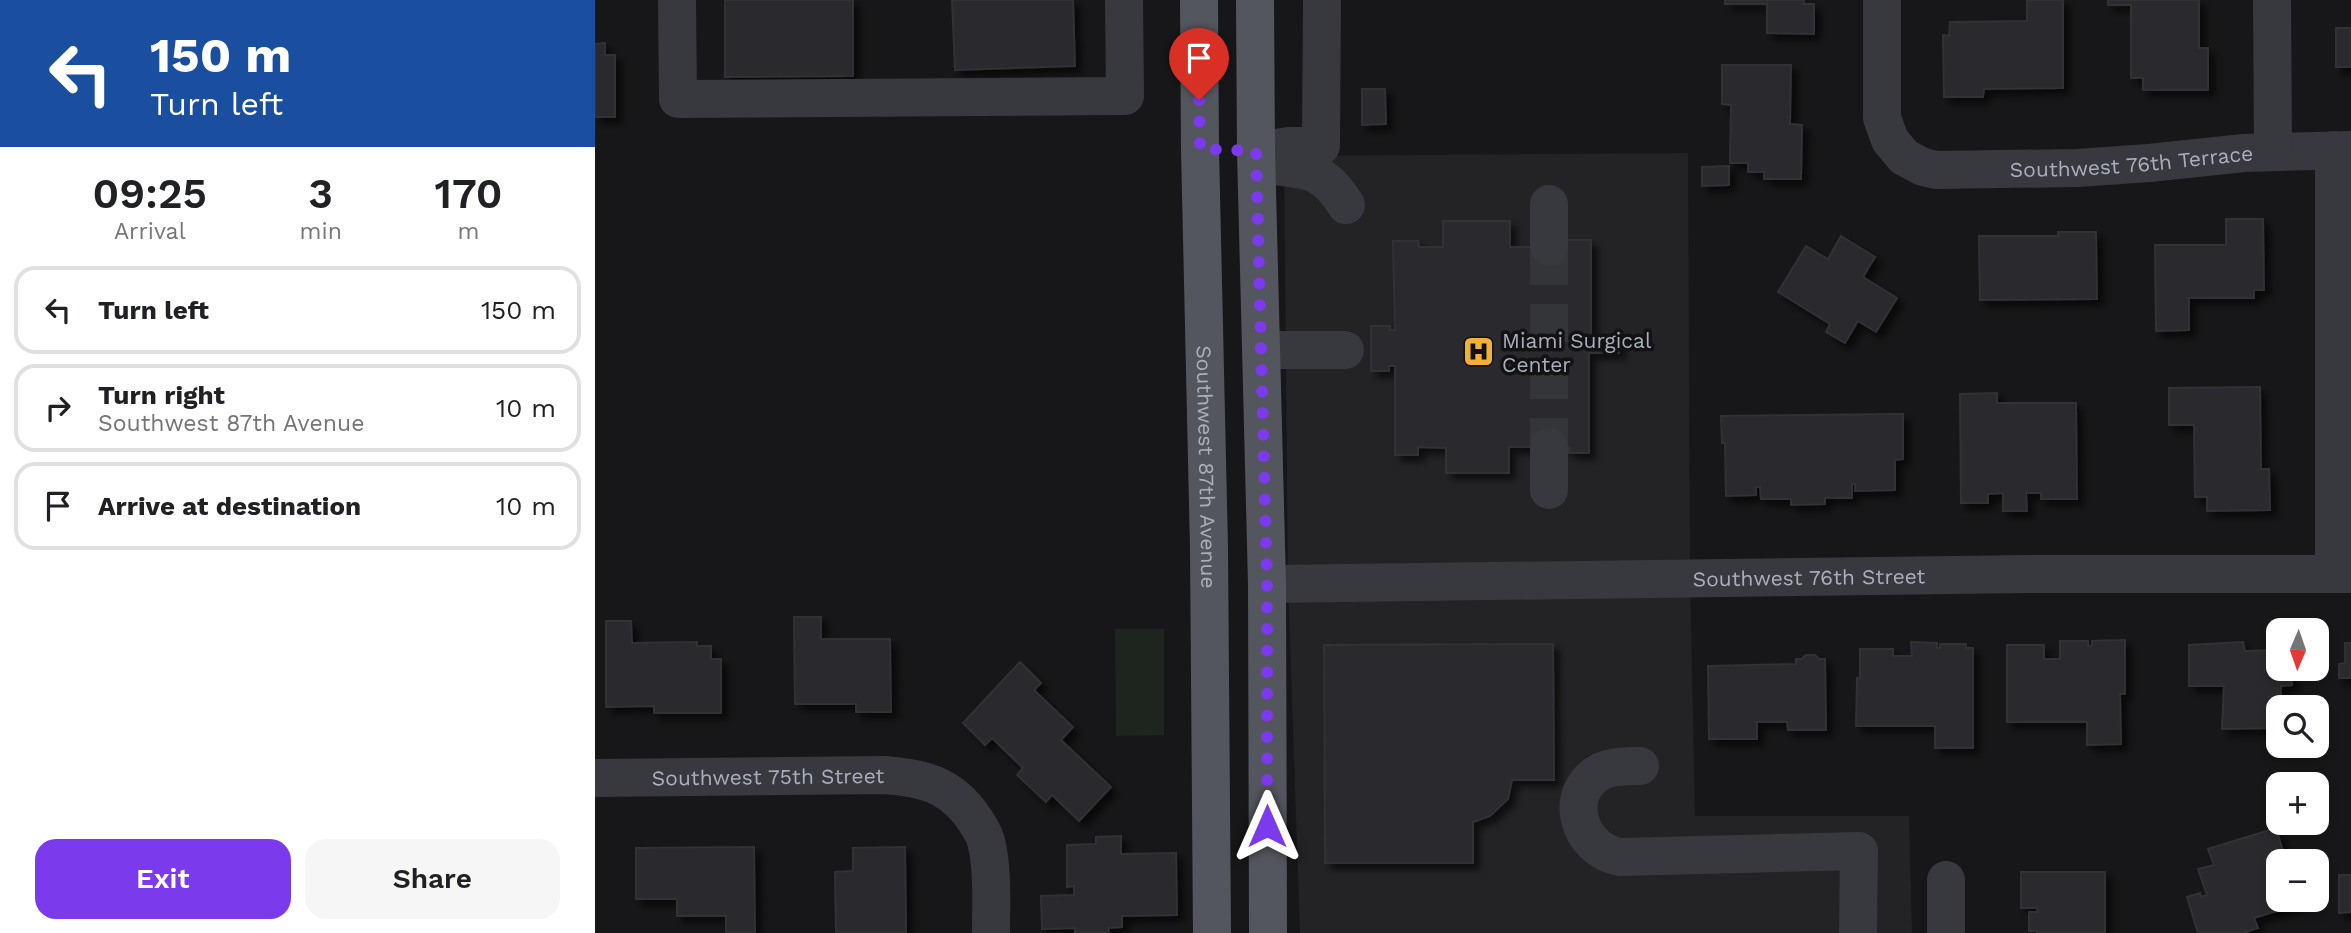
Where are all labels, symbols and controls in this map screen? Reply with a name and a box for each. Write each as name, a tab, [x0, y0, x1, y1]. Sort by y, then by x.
text: 150 m	[150, 26, 291, 84]
icon: left	[35, 28, 126, 119]
pin	[1169, 28, 1229, 100]
icon: arrive	[1180, 39, 1218, 77]
text: Turn left	[150, 85, 283, 123]
street label: Southwest 76th Terrace	[2010, 140, 2253, 181]
text: 09:25	[93, 169, 207, 218]
text: 3	[308, 169, 333, 218]
text: 170	[434, 169, 502, 218]
text: Arrival	[114, 218, 186, 245]
text: min	[300, 218, 342, 245]
text: m	[457, 218, 479, 245]
icon: left	[39, 291, 77, 329]
text: Turn left	[98, 295, 209, 325]
text: 150 m	[481, 295, 556, 325]
place label: Miami Surgical Center	[1502, 328, 1652, 377]
hospital icon: Miami Surgical Center	[1462, 335, 1496, 369]
street label: Southwest 87th Avenue	[1192, 345, 1222, 589]
text: Turn right	[98, 380, 225, 410]
icon: right	[39, 389, 77, 427]
text: 10 m	[496, 393, 556, 423]
text: Southwest 87th Avenue	[98, 410, 364, 437]
icon: arrive	[39, 487, 77, 525]
text: Arrive at destination	[98, 491, 361, 521]
text: 10 m	[496, 491, 556, 521]
street label: Southwest 76th Street	[1692, 563, 1926, 591]
north arrow	[2266, 618, 2329, 681]
map controls	[2266, 618, 2329, 912]
button: search	[2266, 695, 2329, 758]
street label: Southwest 75th Street	[652, 763, 885, 790]
button: +	[2266, 772, 2329, 835]
position arrow	[1230, 789, 1304, 863]
button: Exit	[35, 839, 291, 919]
button: Share	[305, 839, 560, 919]
button: −	[2266, 849, 2329, 912]

